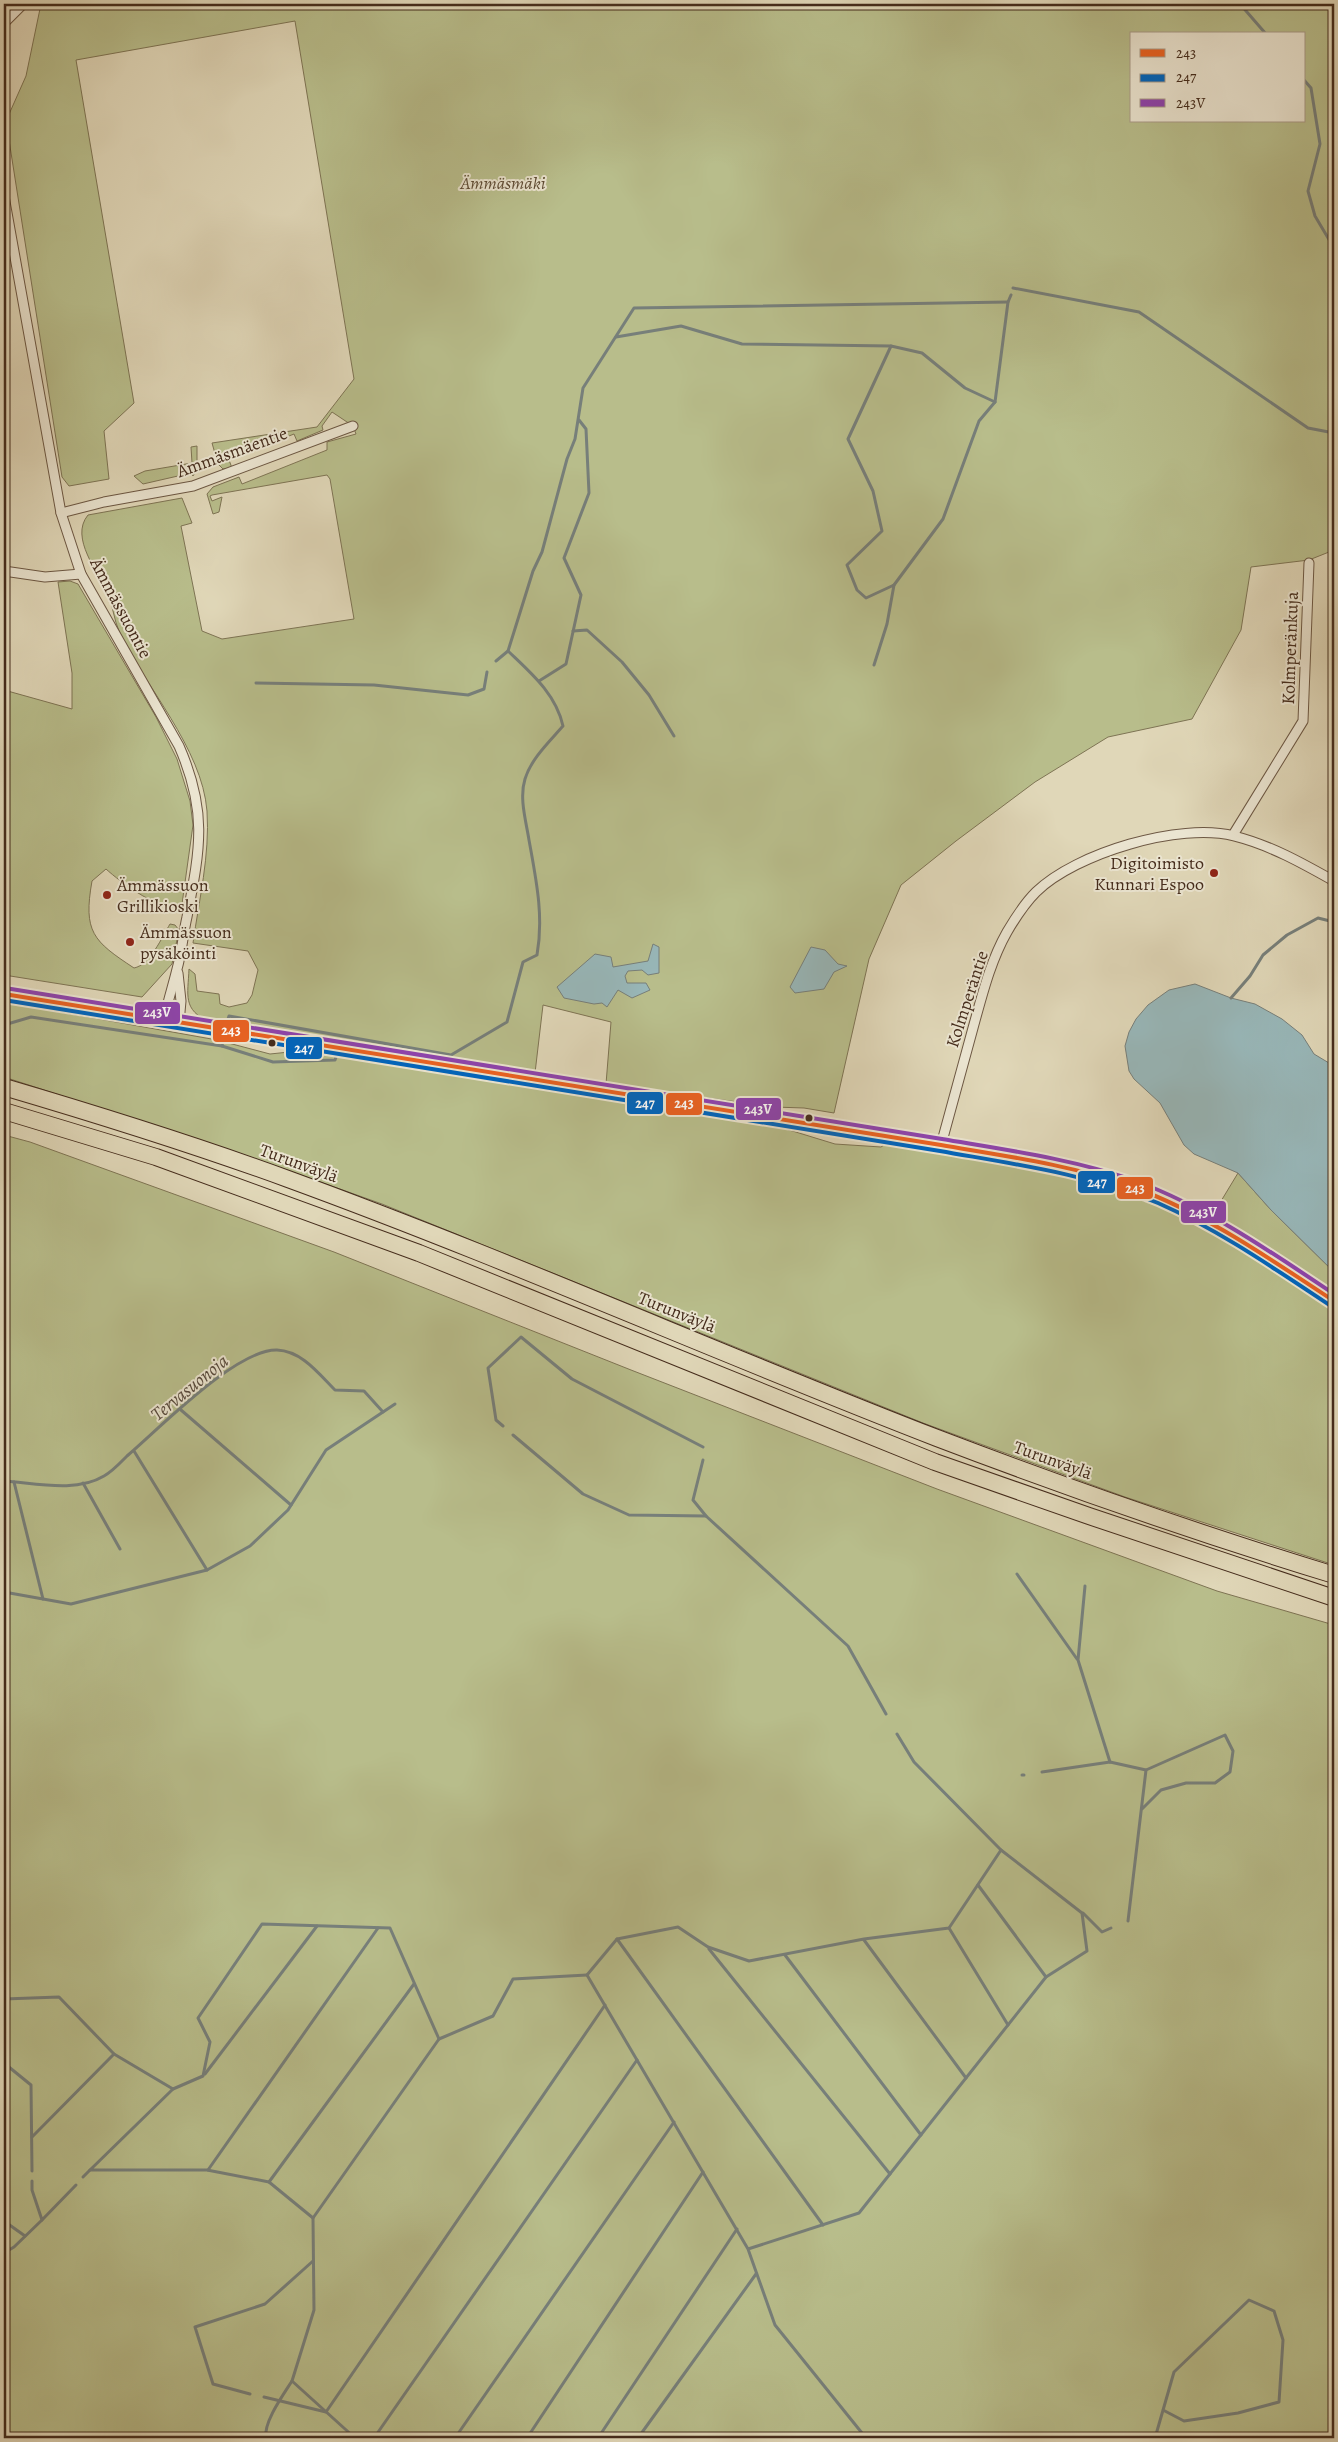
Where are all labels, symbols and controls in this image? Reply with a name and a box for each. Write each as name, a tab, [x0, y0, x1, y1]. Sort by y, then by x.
legend	[1130, 32, 1306, 122]
text: 243	[1176, 43, 1196, 63]
text: 247	[1176, 67, 1197, 87]
text: 243V	[1176, 93, 1206, 113]
park label: Ämmäsmäki	[460, 171, 546, 195]
street label: Ämmäsmäentie	[172, 421, 291, 483]
street label: Ämmässuontie	[84, 553, 158, 662]
street label: Kolmperänkuja	[1276, 590, 1304, 705]
place label: Digitoimisto Kunnari Espoo	[1094, 851, 1204, 896]
marker: Digitoimisto Kunnari Espoo	[1208, 867, 1220, 879]
place label: Ämmässuon Grillikioski	[116, 873, 209, 918]
marker: Ämmässuon Grillikioski	[101, 889, 113, 901]
place label: Ämmässuon pysäköinti	[139, 920, 232, 965]
marker: Ämmässuon pysäköinti	[124, 936, 136, 948]
street label: Kolmperäntie	[940, 947, 994, 1051]
line badge: 243V	[134, 1001, 181, 1025]
text: 243V	[143, 1003, 171, 1022]
line badge: 243	[212, 1019, 250, 1043]
text: 243	[221, 1021, 241, 1040]
line badge: 247	[285, 1036, 323, 1060]
unlabelled marker	[267, 1038, 277, 1048]
text: 247	[294, 1039, 314, 1058]
line badge: 247	[626, 1091, 664, 1115]
line badge: 243	[665, 1092, 703, 1116]
text: 247	[635, 1094, 655, 1113]
text: 243	[674, 1094, 694, 1113]
line badge: 243V	[735, 1097, 782, 1121]
text: 243V	[744, 1100, 772, 1119]
unlabelled marker	[804, 1113, 814, 1123]
street label: Turunväylä	[256, 1138, 342, 1188]
line badge: 247	[1077, 1170, 1116, 1194]
text: 247	[1087, 1173, 1107, 1192]
line badge: 243	[1116, 1176, 1154, 1200]
text: 243	[1125, 1179, 1145, 1198]
line badge: 243V	[1180, 1200, 1227, 1224]
text: 243V	[1189, 1203, 1217, 1222]
street label: Turunväylä	[635, 1286, 720, 1339]
water label: Tervasuonoja	[145, 1348, 234, 1427]
street label: Turunväylä	[1010, 1435, 1096, 1485]

